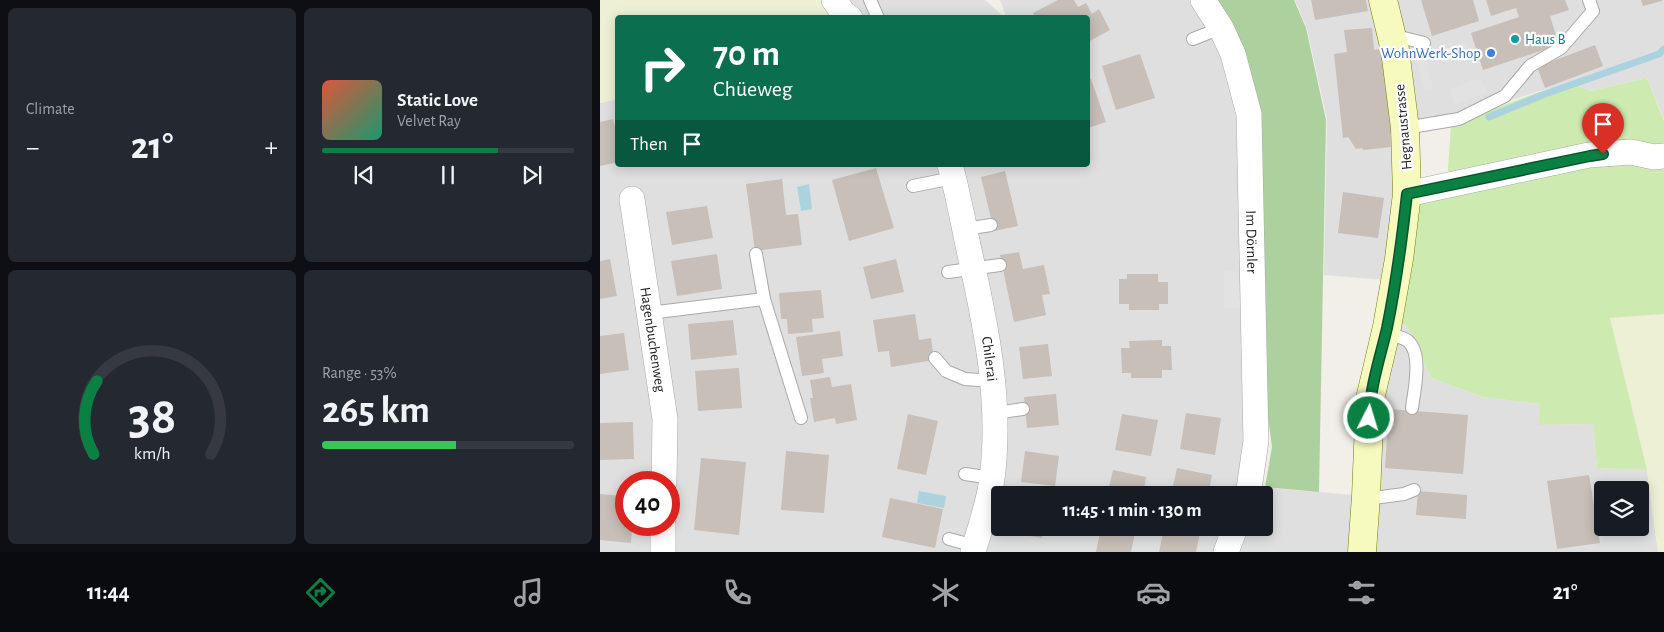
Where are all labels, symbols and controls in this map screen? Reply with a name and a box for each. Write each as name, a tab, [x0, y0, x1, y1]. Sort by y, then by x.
place label: Haus B	[1525, 32, 1566, 47]
marker: Haus B	[1509, 33, 1521, 45]
icon: right	[630, 35, 695, 100]
text: 70 m	[713, 37, 780, 72]
place label: WohnWerk-Shop	[1381, 46, 1481, 61]
marker: WohnWerk-Shop	[1485, 47, 1497, 59]
text: Chüeweg	[713, 78, 792, 100]
street label: Hegnaustrasse	[1392, 83, 1415, 171]
text: Static Love	[397, 91, 478, 110]
text: Climate	[26, 101, 75, 117]
pin	[1582, 103, 1624, 154]
icon: arrive	[1589, 110, 1617, 138]
text: Velvet Ray	[397, 113, 461, 129]
text: 21°	[131, 128, 173, 166]
icon: arrive	[678, 130, 706, 158]
text: −	[26, 134, 39, 162]
text: +	[265, 134, 278, 162]
text: Then	[630, 135, 668, 154]
icon: previous	[350, 161, 378, 189]
icon: pause	[434, 161, 462, 189]
icon: next	[518, 161, 546, 189]
street label: Im Dörnler	[1243, 210, 1259, 274]
street label: Hagenbuchenweg	[637, 286, 668, 394]
street label: Chilerai	[979, 335, 1000, 382]
text: Range · 53%	[322, 365, 397, 381]
text: 38	[128, 391, 176, 443]
position arrow	[1342, 391, 1394, 443]
text: 265 km	[322, 392, 430, 430]
text: km/h	[134, 445, 170, 463]
speed limit sign: 40	[615, 471, 680, 536]
map controls	[1594, 481, 1649, 536]
button: layers	[1594, 481, 1649, 536]
text: 11:45 · 1 min · 130 m	[1062, 501, 1202, 520]
icon: directions	[303, 575, 338, 610]
icon: music	[511, 575, 546, 610]
icon: phone	[720, 575, 755, 610]
icon: climate	[928, 575, 963, 610]
icon: car	[1136, 575, 1171, 610]
icon: filters	[1344, 575, 1379, 610]
text: 11:44	[87, 581, 130, 603]
text: 21°	[1553, 581, 1577, 603]

